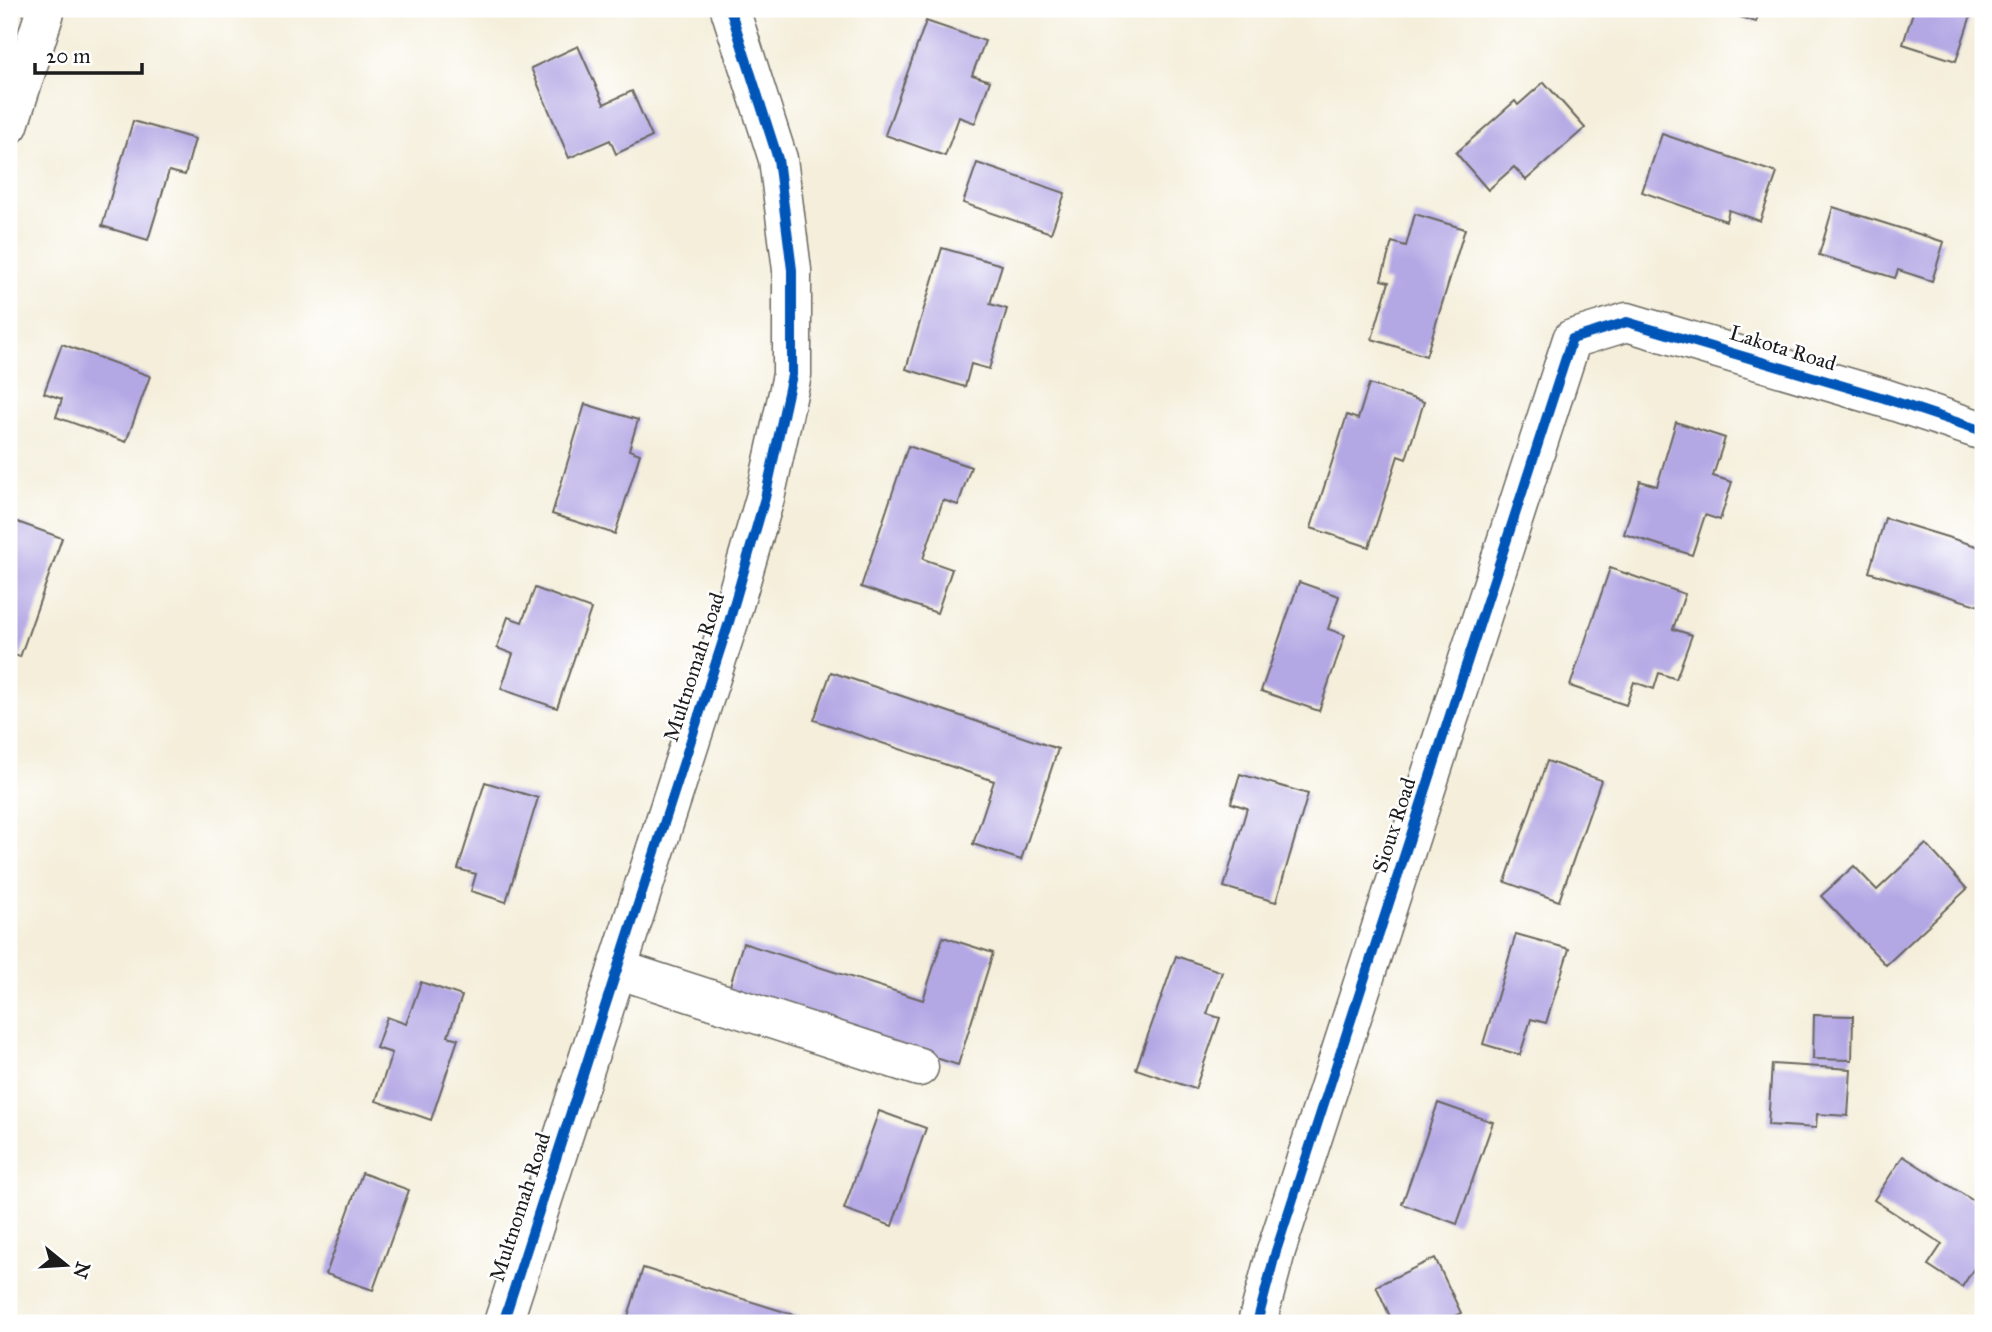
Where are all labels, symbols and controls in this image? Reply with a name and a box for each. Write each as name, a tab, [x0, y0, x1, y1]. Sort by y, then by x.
scale bar	[35, 32, 142, 76]
text: 20 m	[46, 43, 91, 69]
street label: Lakota Road	[1726, 319, 1840, 377]
street label: Multnomah Road	[658, 589, 730, 745]
street label: Sioux Road	[1366, 774, 1422, 876]
street label: Multnomah Road	[484, 1129, 556, 1285]
north arrow	[32, 1230, 102, 1300]
text: N	[68, 1259, 95, 1281]

